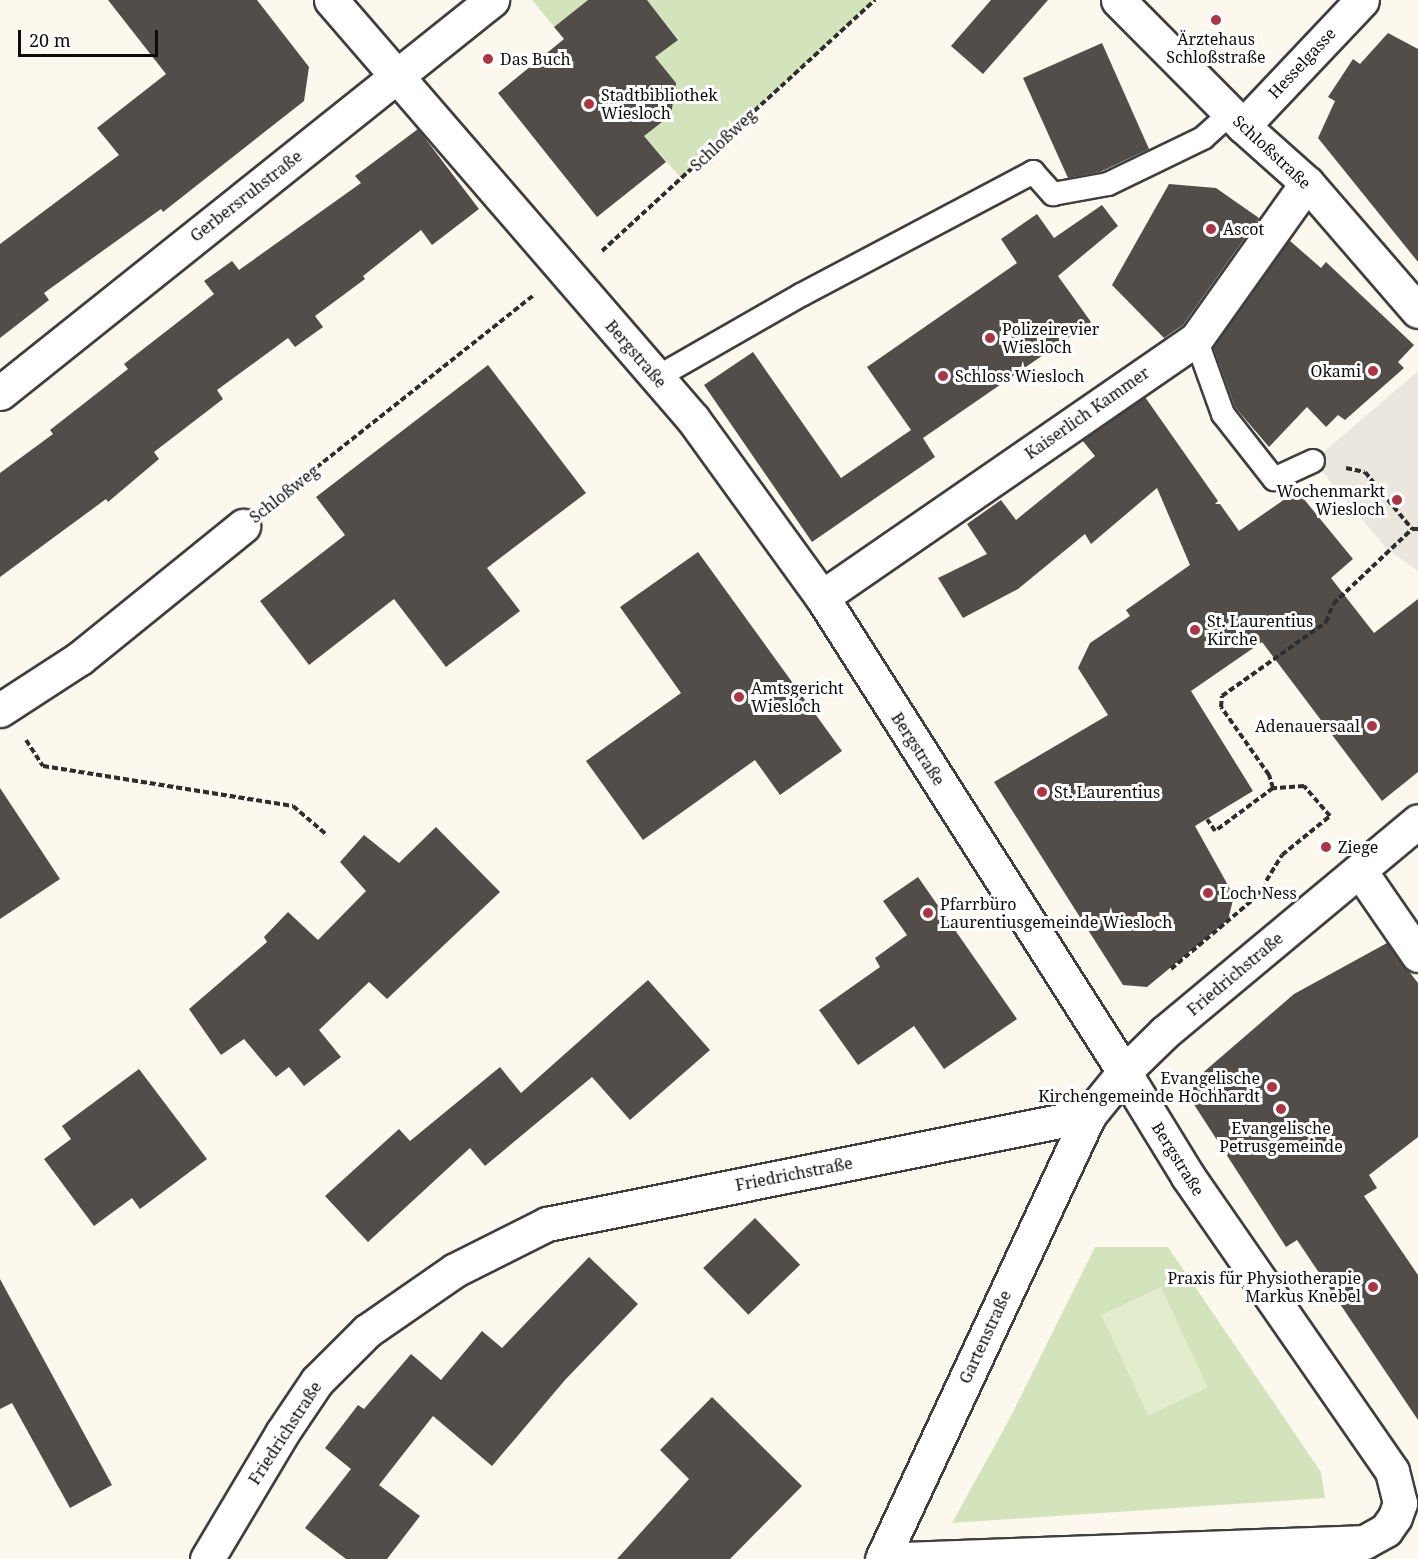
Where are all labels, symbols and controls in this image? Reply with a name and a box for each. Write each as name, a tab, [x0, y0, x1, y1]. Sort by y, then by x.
marker: Ärztehaus Schloßstraße	[1209, 13, 1223, 27]
scale bar	[21, 18, 160, 56]
street label: Hesselgasse	[1264, 24, 1340, 102]
text: 20 m	[29, 28, 71, 52]
place label: Ärztehaus Schloßstraße	[1166, 29, 1266, 67]
place label: Das Buch	[500, 49, 571, 69]
marker: Das Buch	[481, 52, 495, 66]
place label: Stadtbibliothek Wiesloch	[601, 85, 718, 123]
marker: Stadtbibliothek Wiesloch	[582, 97, 596, 111]
street label: Schloßweg	[686, 105, 760, 175]
street label: Schloßstraße	[1229, 111, 1315, 193]
street label: Gerbersruhstraße	[186, 146, 306, 246]
place label: Ascot	[1223, 219, 1264, 239]
marker: Ascot	[1204, 222, 1218, 236]
street label: Bergstraße	[601, 316, 671, 392]
place label: Polizeirevier Wiesloch	[1002, 319, 1099, 357]
marker: Polizeirevier Wiesloch	[983, 331, 997, 345]
place label: Okami	[1311, 361, 1361, 381]
street label: Kaiserlich Kammer	[1021, 363, 1153, 463]
marker: Okami	[1366, 364, 1380, 378]
place label: Schloss Wiesloch	[955, 366, 1084, 386]
marker: Schloss Wiesloch	[936, 369, 950, 383]
street label: Schloßweg	[246, 461, 322, 527]
place label: Wochenmarkt Wiesloch	[1276, 481, 1385, 519]
marker: Wochenmarkt Wiesloch	[1390, 493, 1404, 507]
place label: St. Laurentius Kirche	[1207, 611, 1313, 649]
marker: St. Laurentius Kirche	[1188, 623, 1202, 637]
place label: Amtsgericht Wiesloch	[751, 678, 844, 716]
marker: Amtsgericht Wiesloch	[732, 690, 746, 704]
street label: Bergstraße	[887, 709, 949, 789]
place label: Adenauersaal	[1255, 716, 1360, 736]
marker: Adenauersaal	[1365, 719, 1379, 733]
place label: St. Laurentius	[1054, 782, 1160, 802]
marker: St. Laurentius	[1035, 785, 1049, 799]
place label: Ziege	[1338, 837, 1378, 857]
marker: Ziege	[1319, 840, 1333, 854]
place label: Loch Ness	[1220, 883, 1297, 903]
marker: Loch Ness	[1201, 886, 1215, 900]
place label: Pfarrbüro Laurentiusgemeinde Wiesloch	[940, 894, 1172, 932]
marker: Pfarrbüro Laurentiusgemeinde Wiesloch	[921, 906, 935, 920]
street label: Friedrichstraße	[1183, 928, 1287, 1020]
place label: Evangelische Kirchengemeinde Hochhardt	[1038, 1068, 1260, 1106]
marker: Evangelische Kirchengemeinde Hochhardt	[1265, 1080, 1279, 1094]
marker: Evangelische Petrusgemeinde	[1274, 1102, 1288, 1116]
place label: Evangelische Petrusgemeinde	[1219, 1118, 1343, 1156]
street label: Bergstraße	[1148, 1119, 1208, 1199]
street label: Friedrichstraße	[734, 1153, 854, 1195]
place label: Praxis für Physiotherapie Markus Knebel	[1167, 1268, 1361, 1306]
marker: Praxis für Physiotherapie Markus Knebel	[1366, 1280, 1380, 1294]
street label: Gartenstraße	[955, 1287, 1015, 1387]
street label: Friedrichstraße	[245, 1378, 325, 1488]

